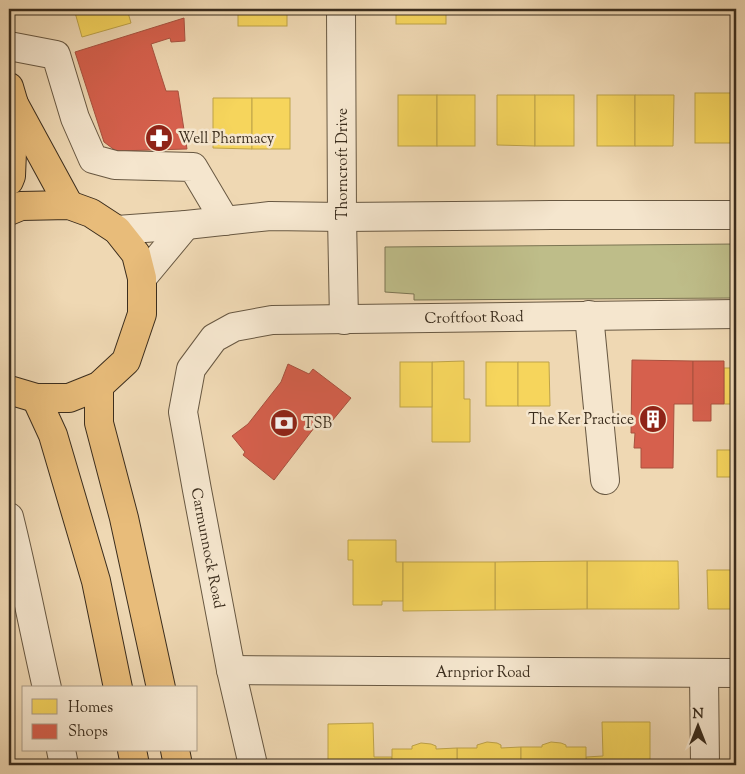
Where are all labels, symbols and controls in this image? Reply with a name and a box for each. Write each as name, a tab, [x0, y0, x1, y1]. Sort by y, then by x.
street label: Thorncroft Drive	[333, 108, 354, 220]
pharmacy icon: Well Pharmacy	[144, 123, 174, 153]
place label: Well Pharmacy	[178, 129, 275, 150]
street label: Croftfoot Road	[424, 307, 524, 330]
building icon: The Ker Practice	[638, 404, 668, 434]
bank icon: TSB	[269, 408, 299, 438]
place label: The Ker Practice	[528, 410, 634, 431]
place label: TSB	[303, 414, 332, 435]
street label: Carmunnock Road	[185, 486, 229, 611]
street label: Arnprior Road	[435, 663, 531, 684]
legend	[22, 686, 198, 752]
text: Homes	[68, 698, 113, 719]
north arrow	[672, 702, 722, 752]
text: N	[692, 705, 704, 725]
text: Shops	[68, 722, 108, 743]

